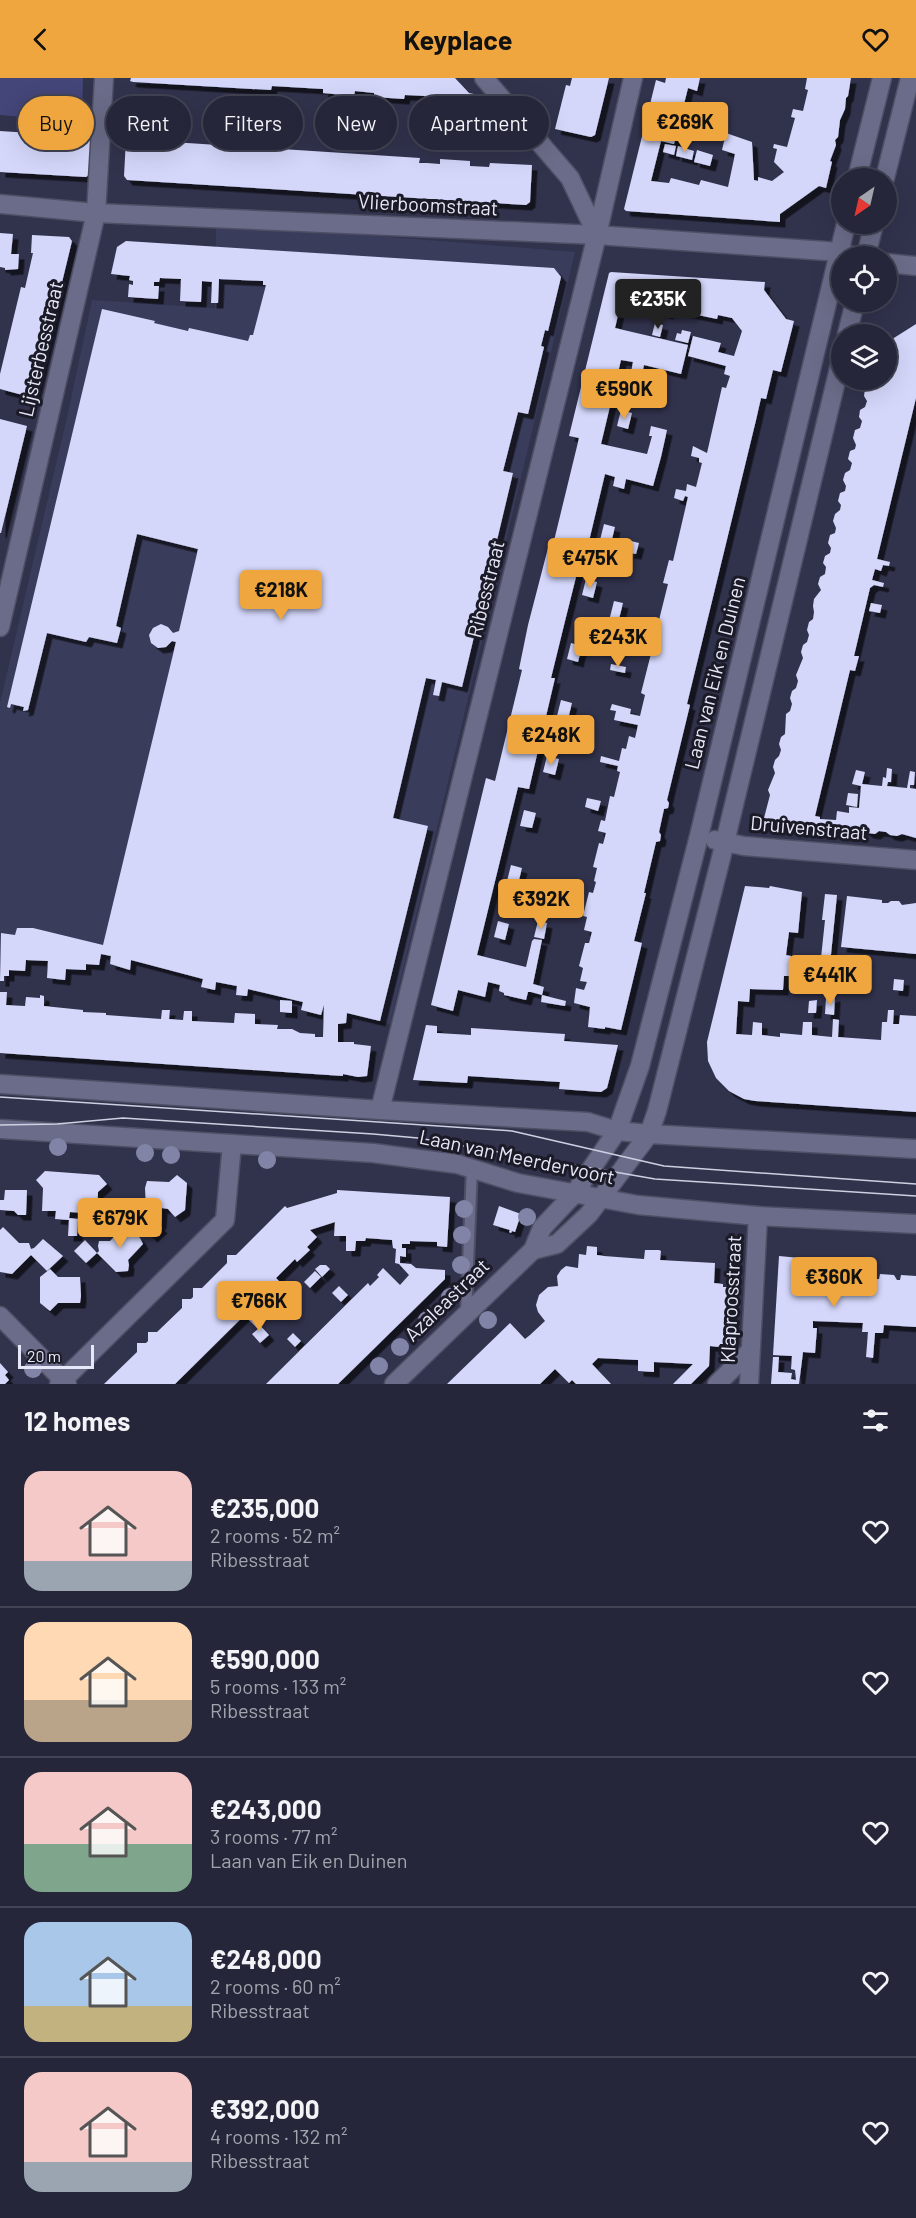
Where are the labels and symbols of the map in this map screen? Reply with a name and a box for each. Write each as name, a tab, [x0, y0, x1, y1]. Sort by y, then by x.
pin: €269K	[643, 102, 727, 153]
north arrow	[831, 168, 897, 234]
street label: Vlierboomstraat	[357, 188, 499, 220]
street label: Lijsterbesstraat	[13, 279, 67, 419]
pin: €235K	[616, 279, 700, 330]
pin: €590K	[582, 369, 666, 420]
street label: Ribesstraat	[461, 537, 509, 640]
pin: €475K	[548, 538, 632, 589]
pin: €218K	[239, 570, 323, 621]
street label: Laan van Eik en Duinen	[678, 574, 750, 771]
pin: €243K	[576, 617, 660, 668]
pin: €248K	[509, 715, 593, 766]
street label: Druivenstraat	[749, 810, 869, 844]
pin: €392K	[499, 879, 583, 930]
pin: €441K	[788, 955, 872, 1006]
street label: Laan van Meerdervoort	[417, 1124, 617, 1188]
pin: €679K	[78, 1198, 162, 1249]
street label: Klaproosstraat	[715, 1234, 745, 1364]
street label: Azaleastraat	[399, 1253, 494, 1346]
pin: €360K	[792, 1257, 876, 1308]
pin: €766K	[217, 1281, 301, 1332]
scale bar	[18, 1342, 94, 1370]

